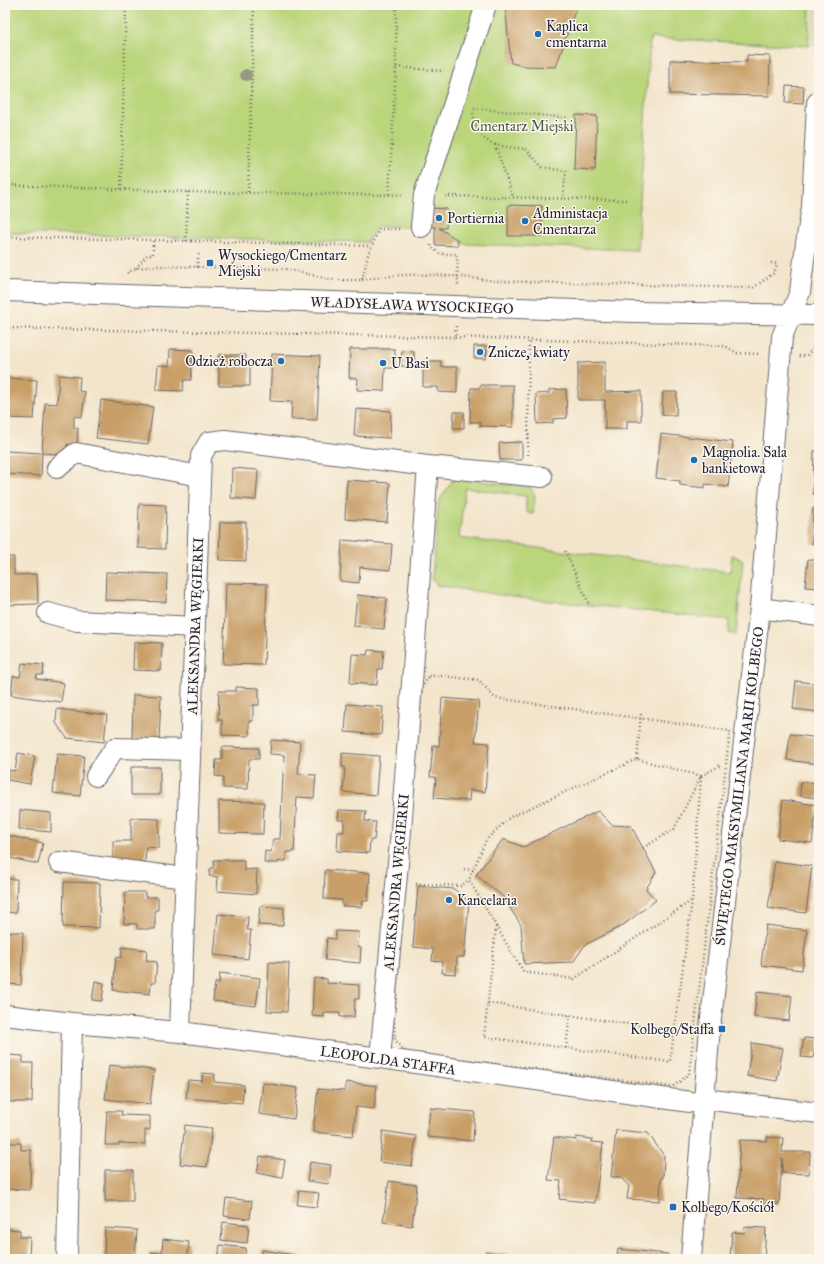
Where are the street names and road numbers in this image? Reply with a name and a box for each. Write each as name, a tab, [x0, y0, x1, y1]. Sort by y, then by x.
street label: WŁADYSŁAWA WYSOCKIEGO	[310, 293, 514, 318]
street label: ALEKSANDRA WĘGIERKI	[184, 537, 207, 716]
street label: ŚWIĘTEGO MAKSYMILIANA MARII KOLBEGO	[709, 625, 768, 947]
street label: ALEKSANDRA WĘGIERKI	[380, 793, 413, 972]
street label: LEOPOLDA STAFFA	[319, 1043, 457, 1079]

